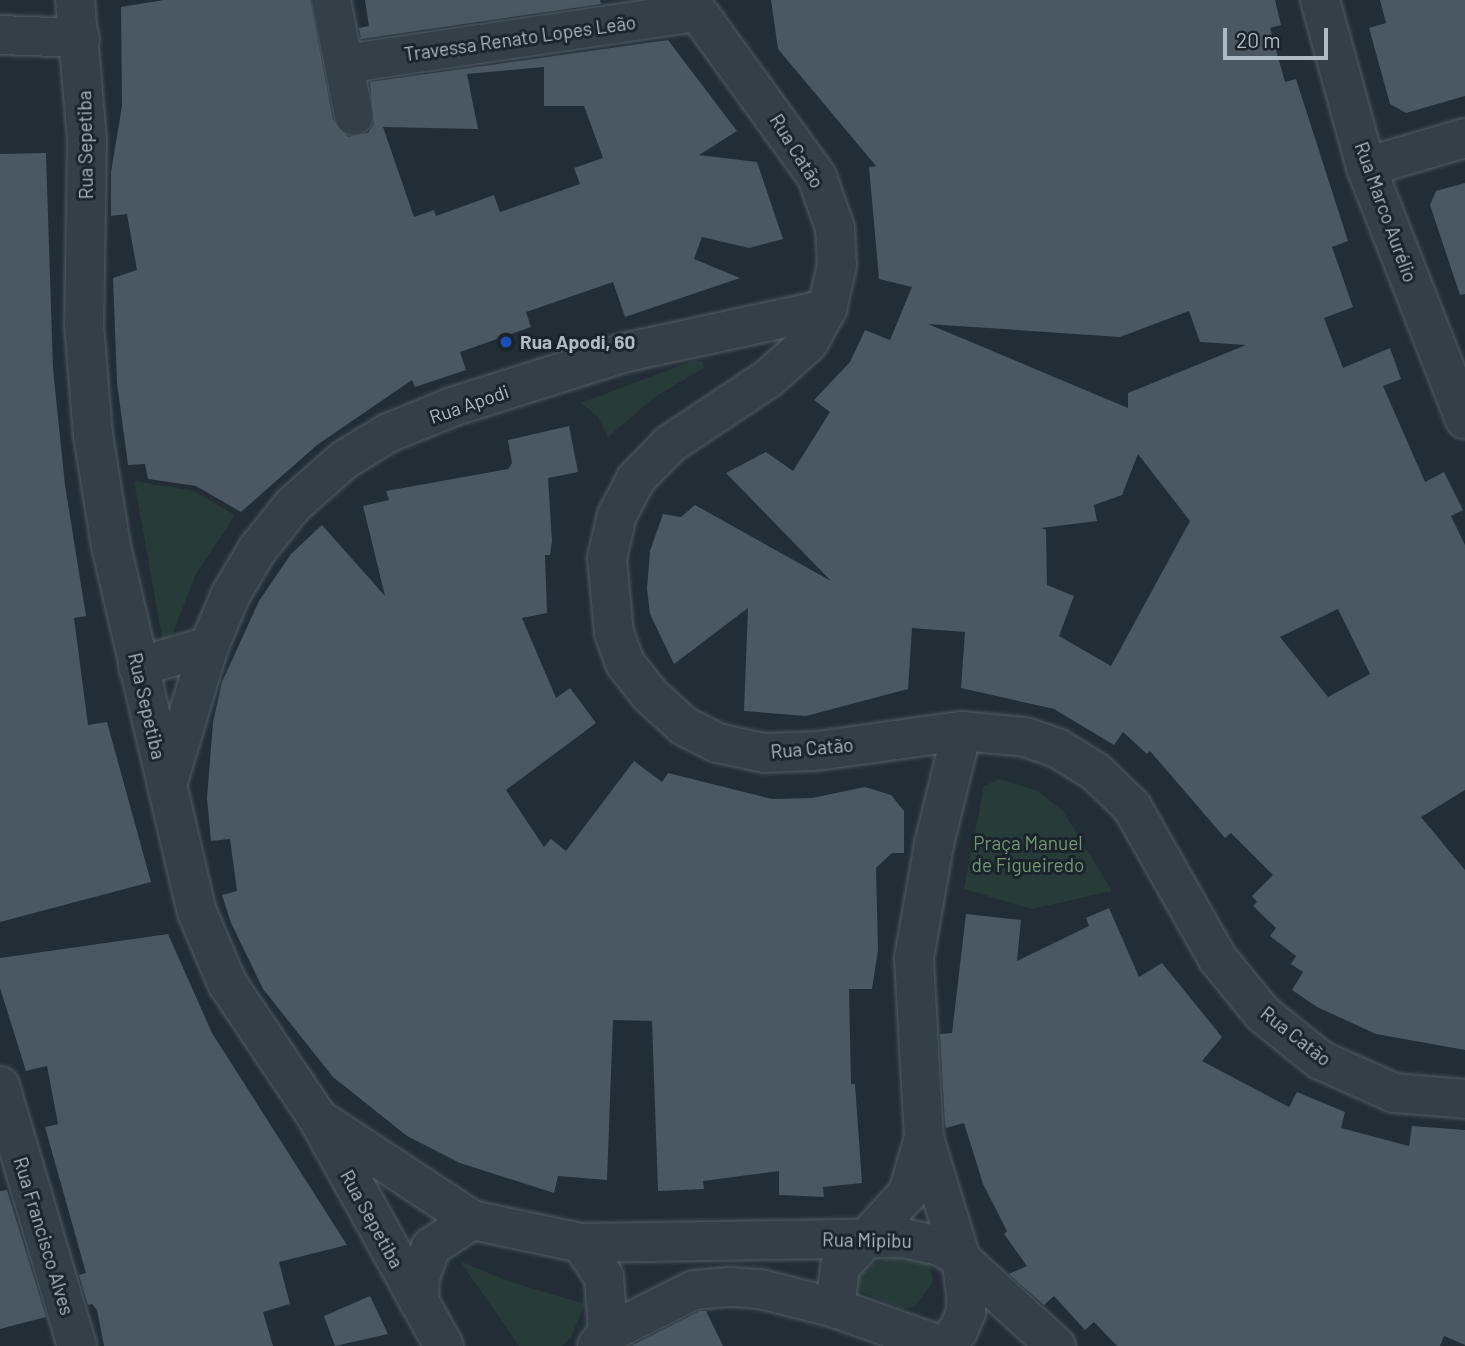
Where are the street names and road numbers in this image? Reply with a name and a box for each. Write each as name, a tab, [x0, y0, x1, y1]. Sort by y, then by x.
street label: Travessa Renato Lopes Leão	[403, 10, 637, 66]
street label: Rua Sepetiba	[73, 90, 97, 200]
street label: Rua Catão	[765, 110, 829, 192]
street label: Rua Marco Aurélio	[1350, 139, 1422, 285]
street label: Rua Apodi	[426, 380, 512, 428]
street label: Rua Sepetiba	[124, 650, 170, 762]
street label: Rua Catão	[770, 733, 854, 763]
street label: Rua Catão	[1256, 1001, 1336, 1071]
street label: Rua Francisco Alves	[9, 1154, 79, 1318]
street label: Rua Sepetiba	[336, 1166, 408, 1272]
street label: Rua Mipibu	[822, 1228, 912, 1252]

